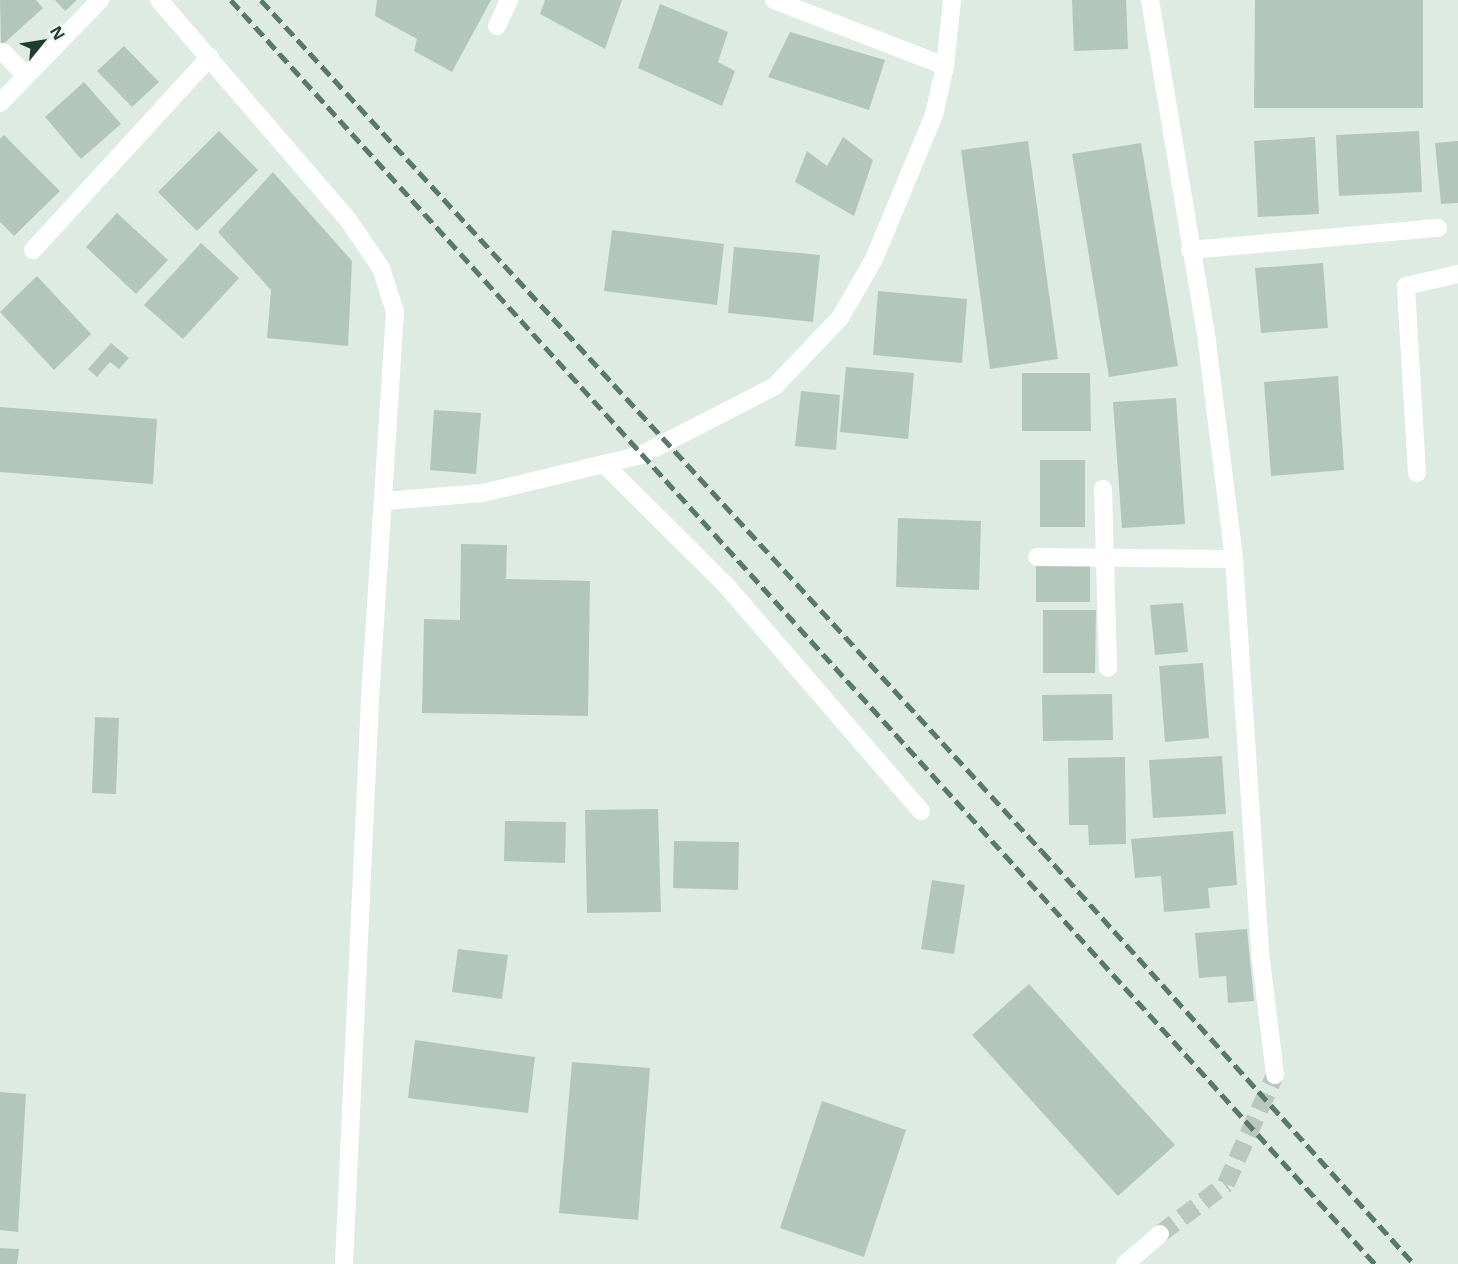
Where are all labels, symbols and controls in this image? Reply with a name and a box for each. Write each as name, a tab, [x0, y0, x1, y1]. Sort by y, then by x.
north arrow	[12, 12, 72, 72]
text: N	[45, 22, 70, 44]

